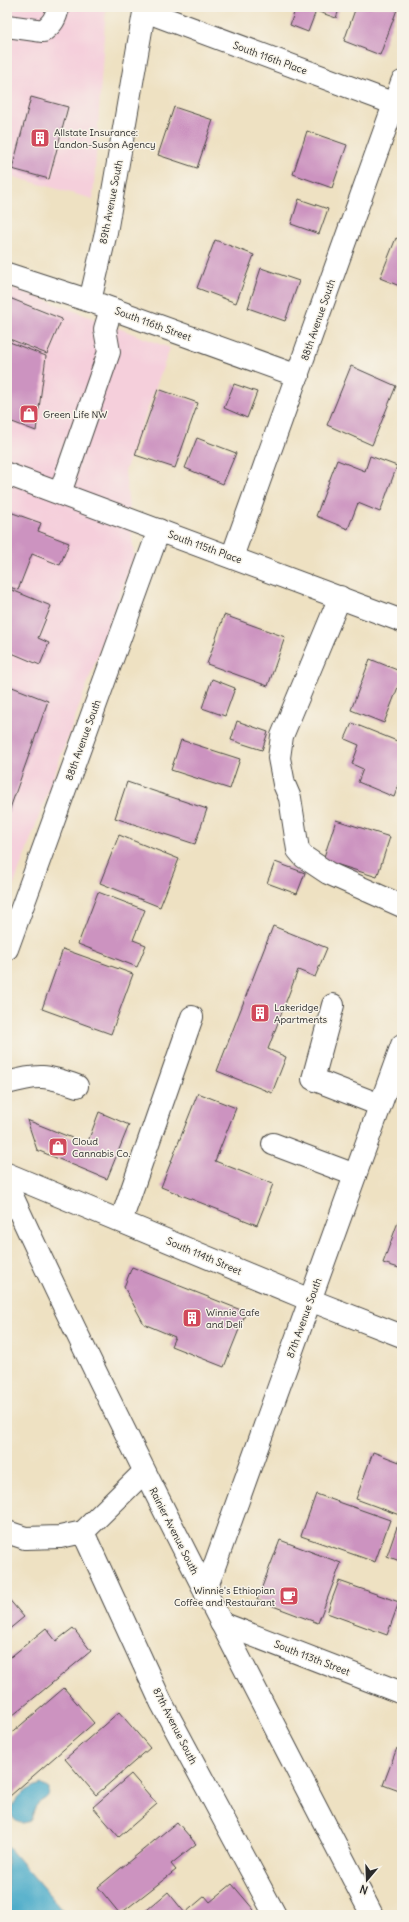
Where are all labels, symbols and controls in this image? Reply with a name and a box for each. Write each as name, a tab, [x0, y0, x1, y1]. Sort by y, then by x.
street label: South 116th Place	[231, 39, 309, 77]
place label: Allstate Insurance: Landon-Suson Agency	[54, 126, 156, 151]
building icon: Allstate Insurance: Landon-Suson Agency	[29, 127, 51, 149]
street label: 89th Avenue South	[97, 159, 126, 245]
street label: 88th Avenue South	[298, 277, 338, 362]
street label: South 116th Street	[113, 304, 194, 344]
shop icon: Green Life NW	[18, 403, 40, 425]
place label: Green Life NW	[43, 408, 107, 421]
street label: South 115th Place	[166, 528, 244, 566]
street label: 88th Avenue South	[62, 698, 104, 782]
place label: Lakeridge Apartments	[274, 1001, 328, 1026]
building icon: Lakeridge Apartments	[249, 1002, 271, 1024]
place label: Cloud Cannabis Co.	[72, 1135, 130, 1160]
shop icon: Cloud Cannabis Co.	[47, 1136, 69, 1158]
street label: South 114th Street	[164, 1234, 244, 1278]
street label: 87th Avenue South	[283, 1276, 325, 1360]
place label: Winnie Cafe and Deli	[206, 1306, 260, 1331]
building icon: Winnie Cafe and Deli	[181, 1307, 203, 1329]
street label: Rainier Avenue South	[146, 1485, 202, 1577]
place label: Winnie's Ethiopian Coffee and Restaurant	[174, 1584, 276, 1609]
cafe icon: Winnie's Ethiopian Coffee and Restaurant	[278, 1585, 300, 1607]
street label: South 113th Street	[272, 1638, 352, 1679]
street label: 87th Avenue South	[150, 1686, 200, 1767]
north arrow	[347, 1860, 387, 1900]
text: N	[358, 1882, 370, 1897]

